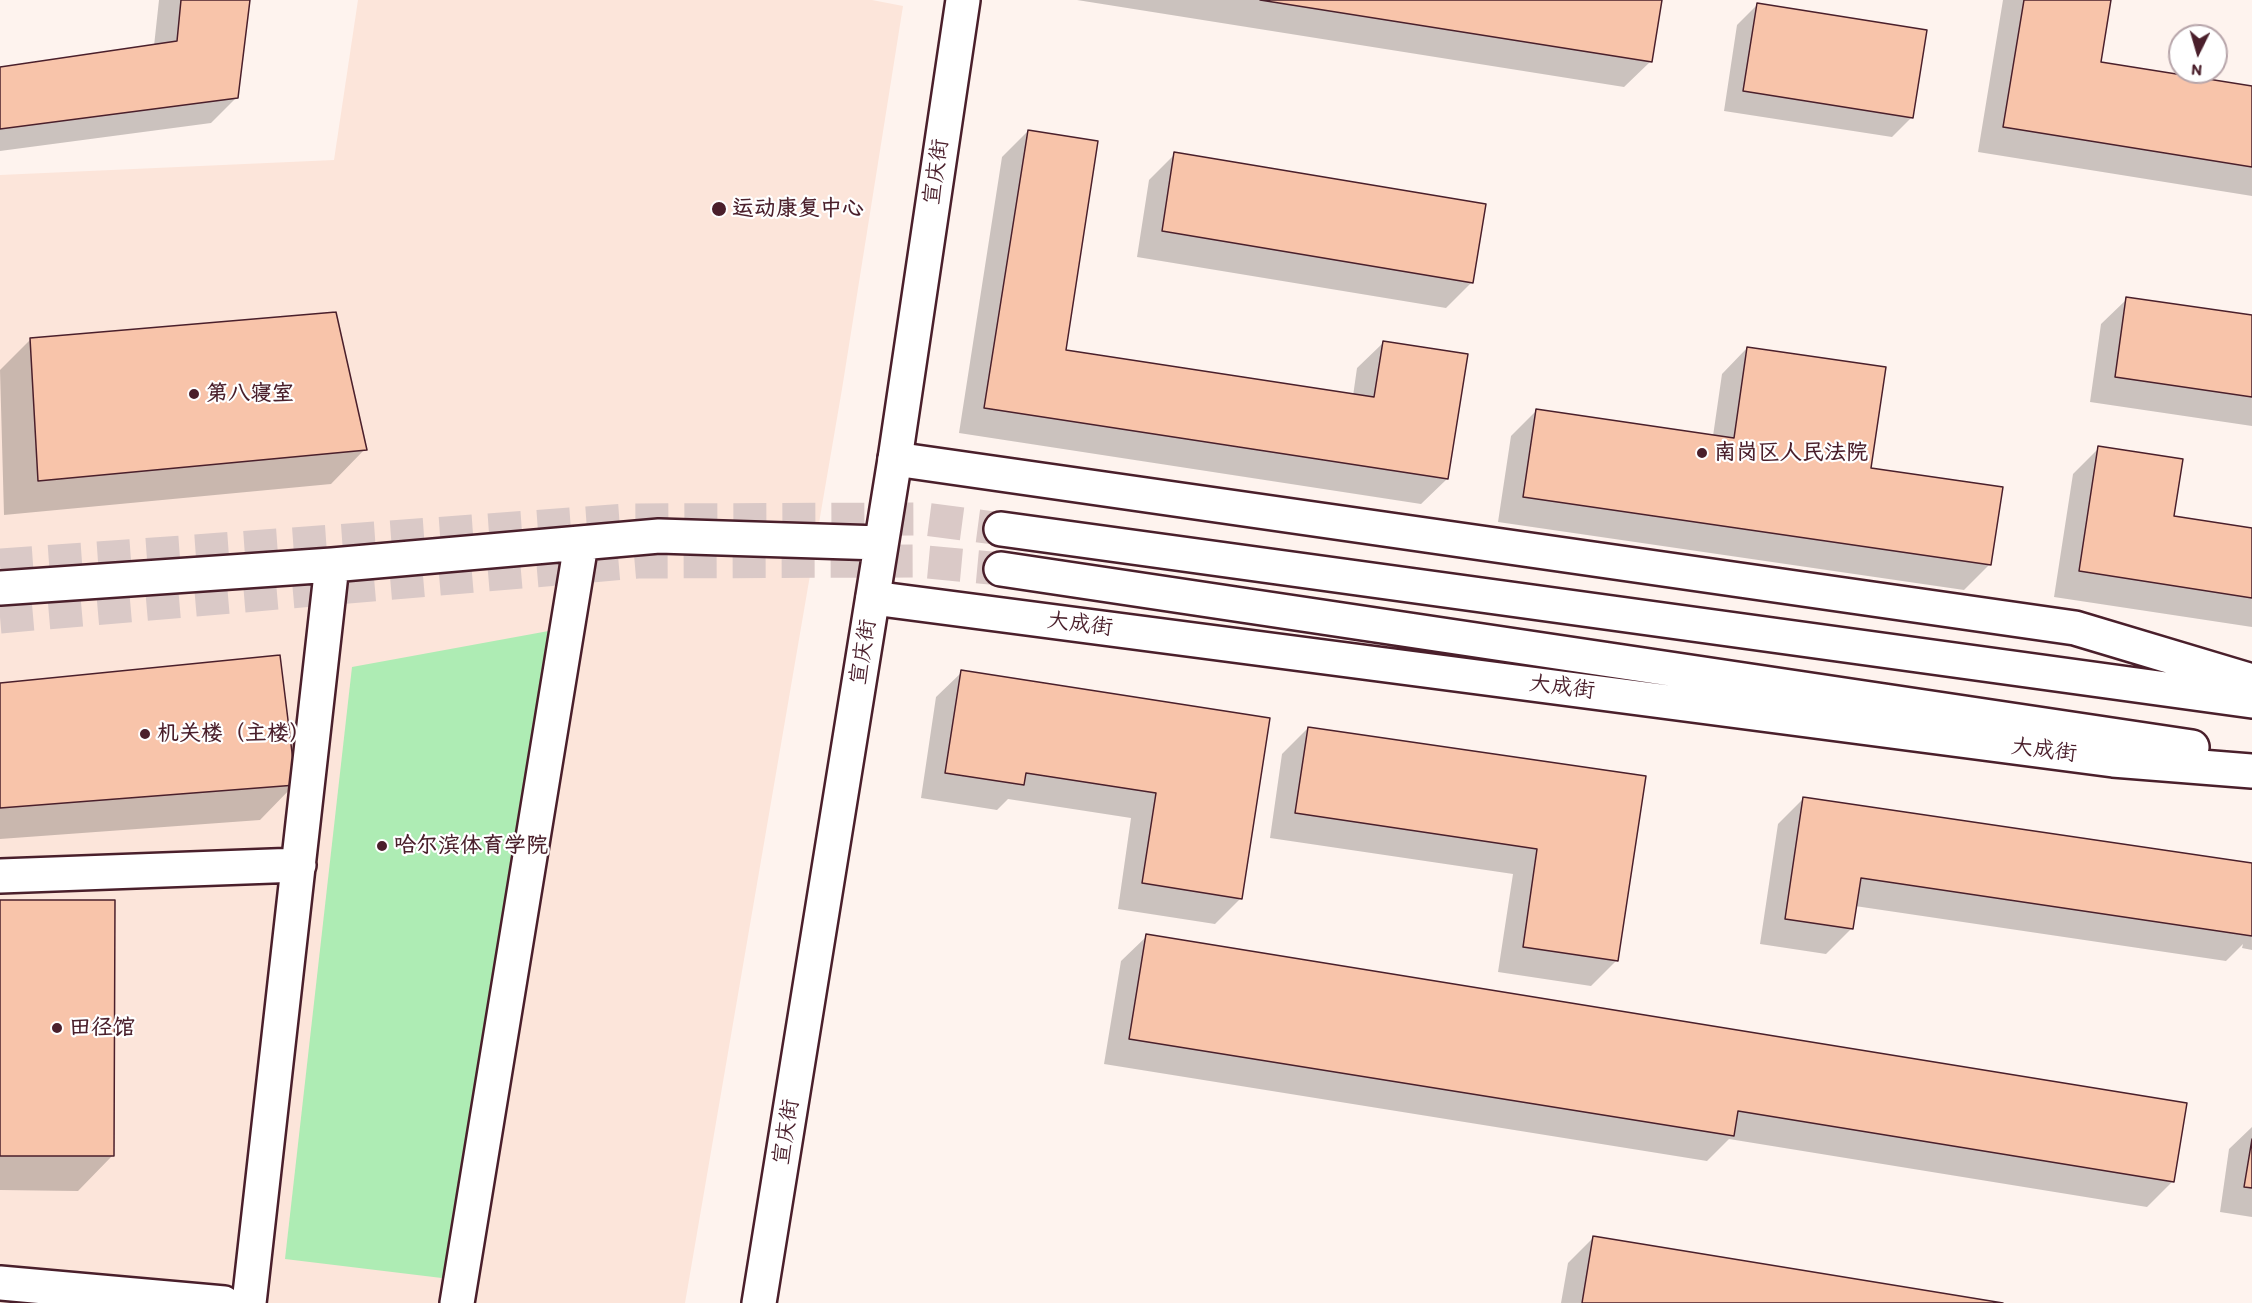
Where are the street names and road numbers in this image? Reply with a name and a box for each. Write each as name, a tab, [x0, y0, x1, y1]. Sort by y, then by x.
street label: 宣庆街	[919, 137, 955, 207]
street label: 大成街	[1046, 608, 1114, 642]
street label: 宣庆街	[846, 617, 882, 687]
street label: 大成街	[1528, 671, 1596, 705]
street label: 大成街	[2010, 734, 2078, 768]
street label: 宣庆街	[769, 1097, 805, 1167]

